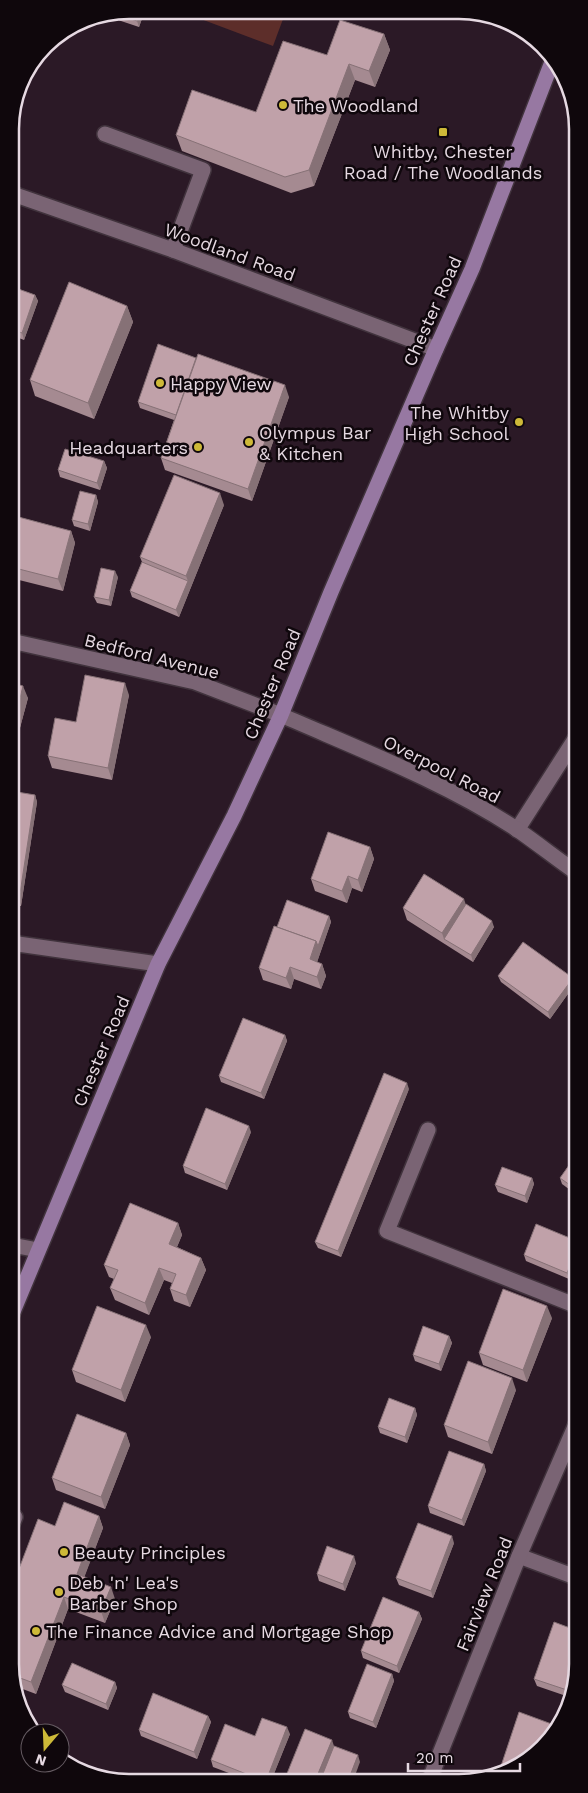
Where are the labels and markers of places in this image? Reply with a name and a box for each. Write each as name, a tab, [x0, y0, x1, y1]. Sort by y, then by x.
place label: The Woodland	[293, 95, 418, 116]
marker: The Woodland	[277, 99, 289, 111]
marker: Whitby, Chester Road / The Woodlands	[437, 126, 449, 138]
place label: Whitby, Chester Road / The Woodlands	[344, 141, 542, 183]
place label: Happy View	[170, 373, 272, 394]
marker: Happy View	[154, 377, 166, 389]
place label: The Whitby High School	[404, 402, 510, 444]
marker: The Whitby High School	[513, 416, 525, 428]
place label: Olympus Bar & Kitchen	[259, 422, 371, 464]
marker: Olympus Bar & Kitchen	[243, 436, 255, 448]
place label: Headquarters	[69, 437, 188, 458]
marker: Headquarters	[192, 441, 204, 453]
place label: Beauty Principles	[74, 1542, 226, 1563]
marker: Beauty Principles	[58, 1546, 70, 1558]
place label: Deb 'n' Lea's Barber Shop	[69, 1572, 179, 1614]
marker: Deb 'n' Lea's Barber Shop	[53, 1586, 65, 1598]
place label: The Finance Advice and Mortgage Shop	[46, 1621, 392, 1642]
marker: The Finance Advice and Mortgage Shop	[30, 1625, 42, 1637]

